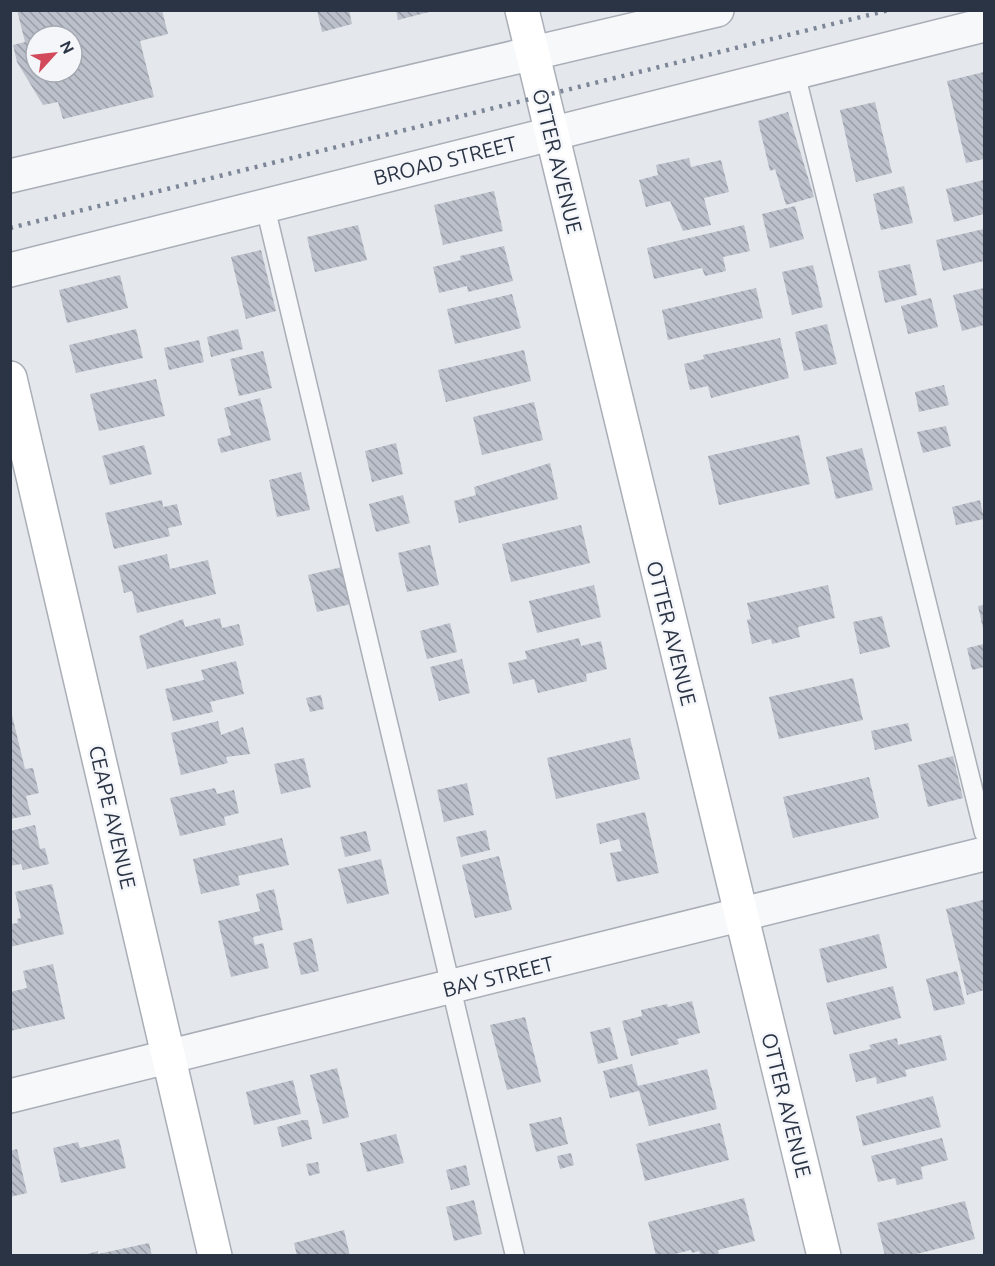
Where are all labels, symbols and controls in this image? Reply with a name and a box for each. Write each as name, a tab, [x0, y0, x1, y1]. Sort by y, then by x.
north arrow	[24, 24, 84, 84]
text: N	[57, 38, 78, 57]
street label: OTTER AVENUE	[528, 86, 588, 236]
street label: BROAD STREET	[371, 131, 519, 189]
street label: OTTER AVENUE	[642, 558, 702, 708]
street label: CEAPE AVENUE	[85, 743, 141, 891]
street label: BAY STREET	[440, 951, 556, 1001]
street label: OTTER AVENUE	[757, 1030, 817, 1180]

